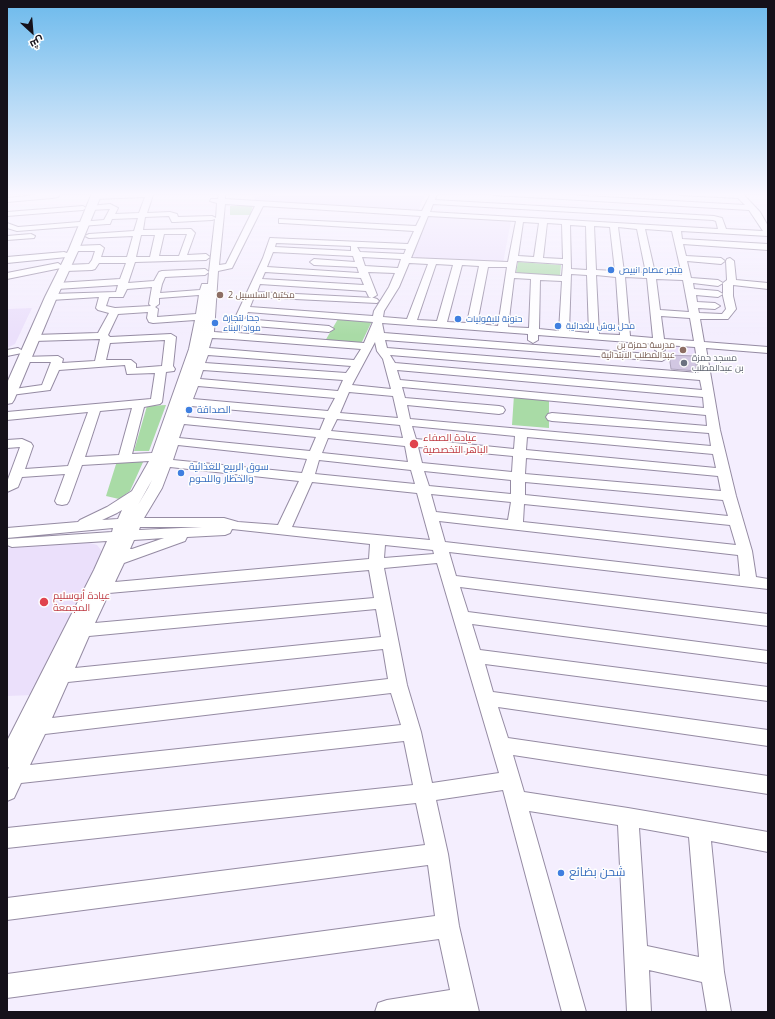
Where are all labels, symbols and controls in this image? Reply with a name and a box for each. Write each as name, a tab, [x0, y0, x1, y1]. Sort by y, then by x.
north arrow	[12, 12, 52, 52]
text: ش	[28, 33, 47, 53]
marker: متجر عصام انبيص	[606, 265, 616, 275]
place label: متجر عصام انبيص	[619, 265, 683, 275]
marker: مكتبة السلسبيل 2	[215, 290, 225, 300]
place label: مكتبة السلسبيل 2	[228, 290, 295, 300]
place label: جحا لتجارة مواد البناء	[223, 313, 261, 334]
marker: حنونة للبقوليات	[453, 314, 463, 324]
place label: حنونة للبقوليات	[466, 314, 523, 324]
marker: جحا لتجارة مواد البناء	[210, 318, 220, 328]
marker: محل بوش للغدائية	[553, 321, 563, 331]
place label: محل بوش للغدائية	[566, 321, 635, 331]
place label: مدرسة حمزة بن عبدالمطلب الابتدائية	[601, 340, 675, 361]
marker: مدرسة حمزة بن عبدالمطلب الابتدائية	[678, 345, 688, 355]
place label: مسجد حمزة بن عبدالمطلب	[692, 353, 744, 374]
marker: مسجد حمزة بن عبدالمطلب	[679, 358, 689, 368]
place label: الصداقة	[197, 404, 231, 416]
marker: الصداقة	[184, 405, 194, 415]
place label: عيادة الصفاء الباهر التخصصية	[423, 432, 488, 456]
marker: عيادة الصفاء الباهر التخصصية	[408, 438, 420, 450]
place label: سوق الربيع للغذائية والخظار واللحوم	[189, 461, 269, 484]
marker: سوق الربيع للغذائية والخظار واللحوم	[176, 468, 186, 478]
place label: عيادة أبوسليم المجمعة	[53, 590, 110, 614]
marker: عيادة أبوسليم المجمعة	[38, 596, 50, 608]
place label: شحن بضائع	[569, 866, 625, 880]
marker: شحن بضائع	[556, 868, 566, 878]

